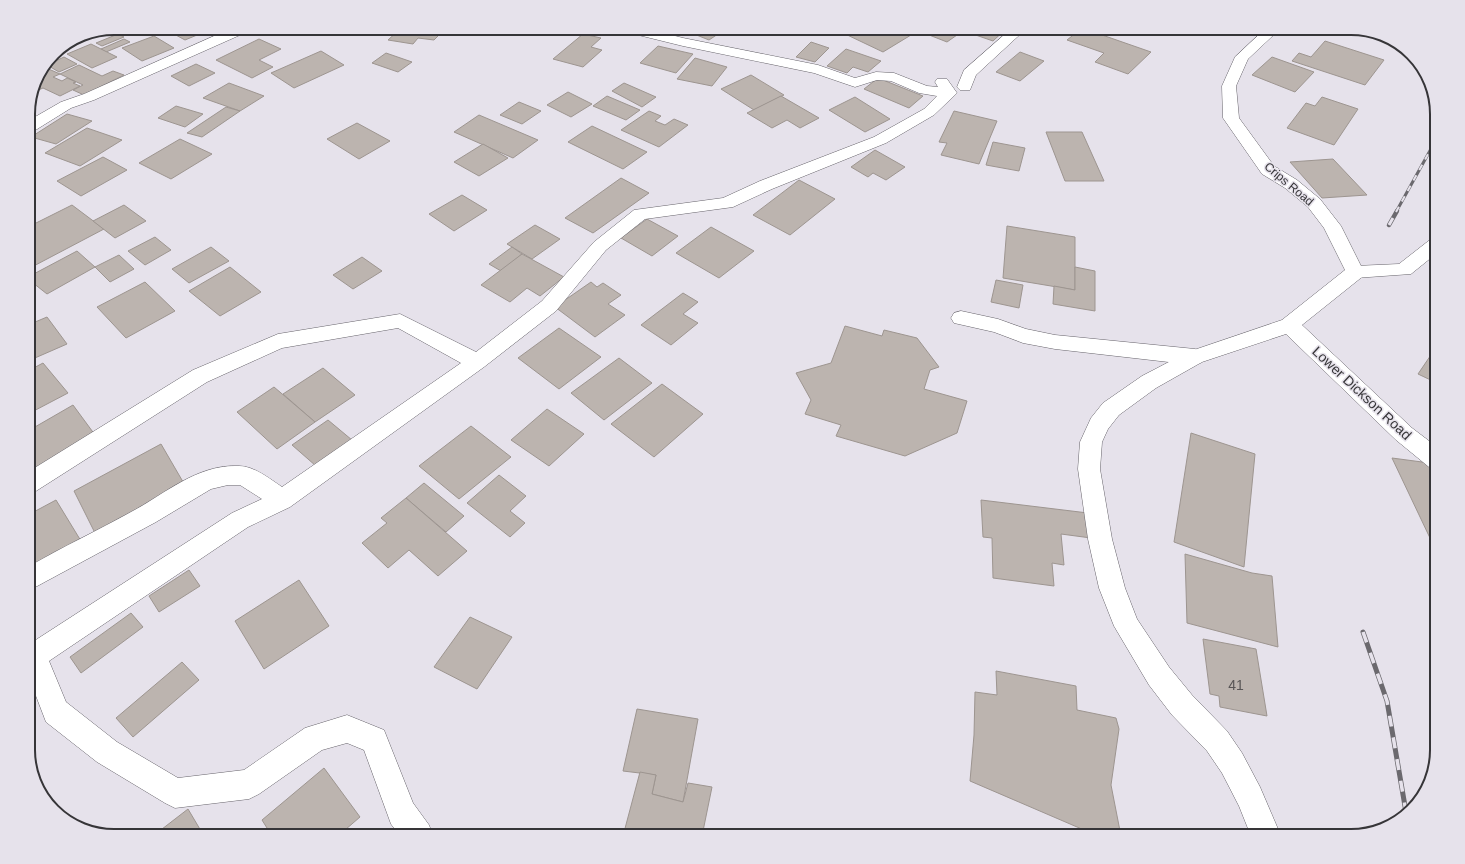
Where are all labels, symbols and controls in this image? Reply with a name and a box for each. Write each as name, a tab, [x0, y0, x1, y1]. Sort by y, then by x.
street label: Crips Road	[1262, 159, 1316, 209]
street label: Lower Dickson Road	[1309, 343, 1415, 443]
house number: 41	[1228, 677, 1244, 693]

